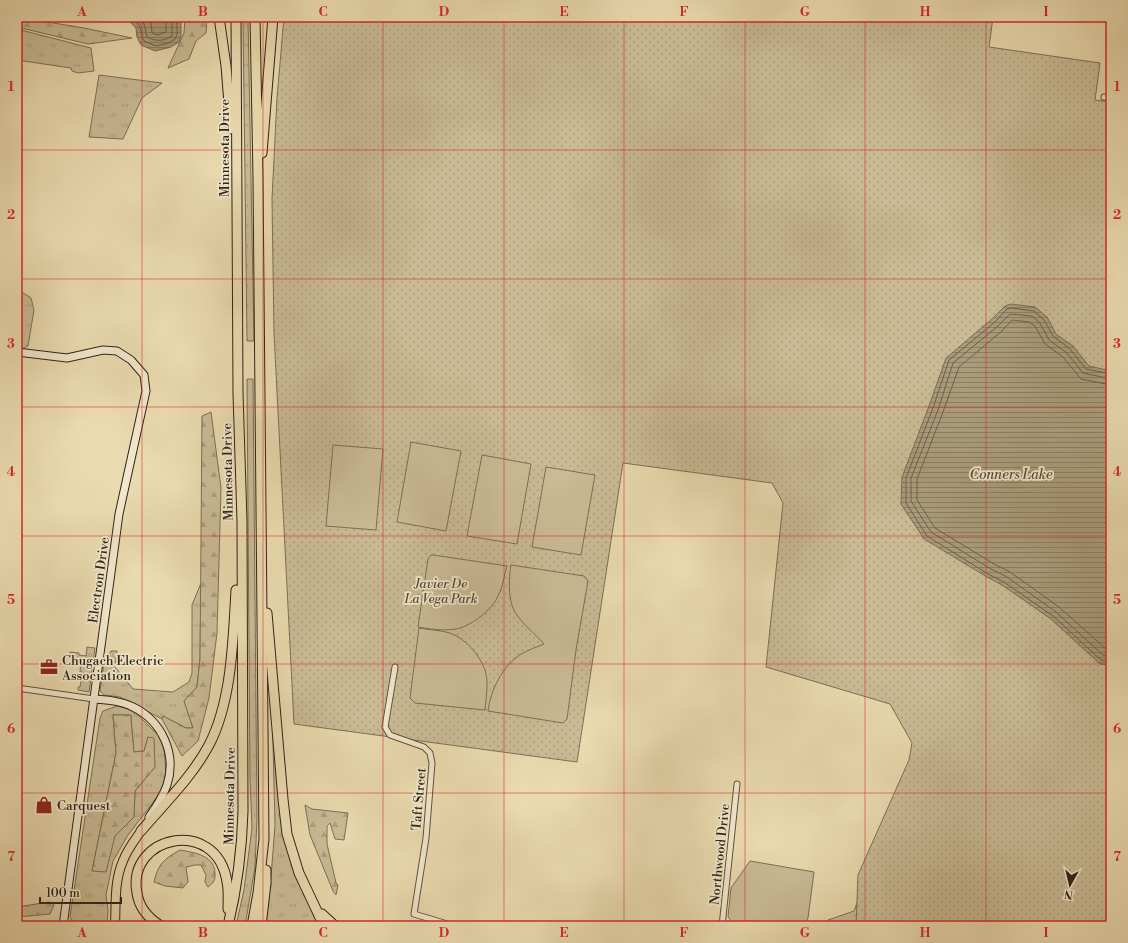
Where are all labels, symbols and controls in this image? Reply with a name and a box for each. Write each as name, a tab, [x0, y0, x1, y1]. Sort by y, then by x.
text: A	[76, 4, 87, 20]
text: B	[198, 4, 208, 20]
text: C	[318, 4, 328, 20]
text: D	[439, 4, 449, 20]
text: E	[559, 4, 569, 20]
text: F	[679, 4, 689, 20]
text: G	[800, 4, 811, 20]
text: H	[920, 4, 931, 20]
text: I	[1043, 4, 1049, 20]
text: 1	[8, 79, 15, 95]
text: 1	[1114, 79, 1121, 95]
street label: Minnesota Drive	[217, 99, 233, 197]
text: 2	[7, 207, 15, 223]
text: 2	[1113, 207, 1121, 223]
text: 3	[7, 336, 15, 352]
text: 3	[1113, 336, 1121, 352]
street label: Minnesota Drive	[219, 422, 237, 521]
text: 4	[7, 464, 16, 480]
text: 4	[1113, 464, 1122, 480]
water label: Conners Lake	[969, 466, 1053, 484]
street label: Electron Drive	[85, 536, 113, 624]
park label: Javier De La Vega Park	[404, 576, 478, 607]
text: 5	[7, 592, 15, 608]
text: 5	[1113, 592, 1121, 608]
place label: Chugach Electric Association	[61, 653, 164, 684]
office icon: Chugach Electric Association	[39, 657, 59, 677]
text: 6	[7, 721, 15, 737]
text: 6	[1113, 721, 1121, 737]
street label: Minnesota Drive	[221, 747, 239, 845]
street label: Taft Street	[408, 767, 430, 831]
shop icon: Carquest	[34, 795, 54, 815]
place label: Carquest	[57, 798, 111, 814]
street label: Northwood Drive	[707, 802, 733, 906]
text: 7	[7, 849, 15, 865]
text: 7	[1113, 849, 1121, 865]
north arrow	[1050, 865, 1090, 905]
scale bar	[40, 879, 121, 905]
text: 100 m	[46, 886, 80, 901]
text: N	[1063, 886, 1074, 901]
text: A	[76, 925, 87, 941]
text: B	[198, 925, 208, 941]
text: C	[318, 925, 328, 941]
text: D	[439, 925, 449, 941]
text: E	[559, 925, 569, 941]
text: F	[679, 925, 689, 941]
text: G	[800, 925, 811, 941]
text: H	[920, 925, 931, 941]
text: I	[1043, 925, 1049, 941]

